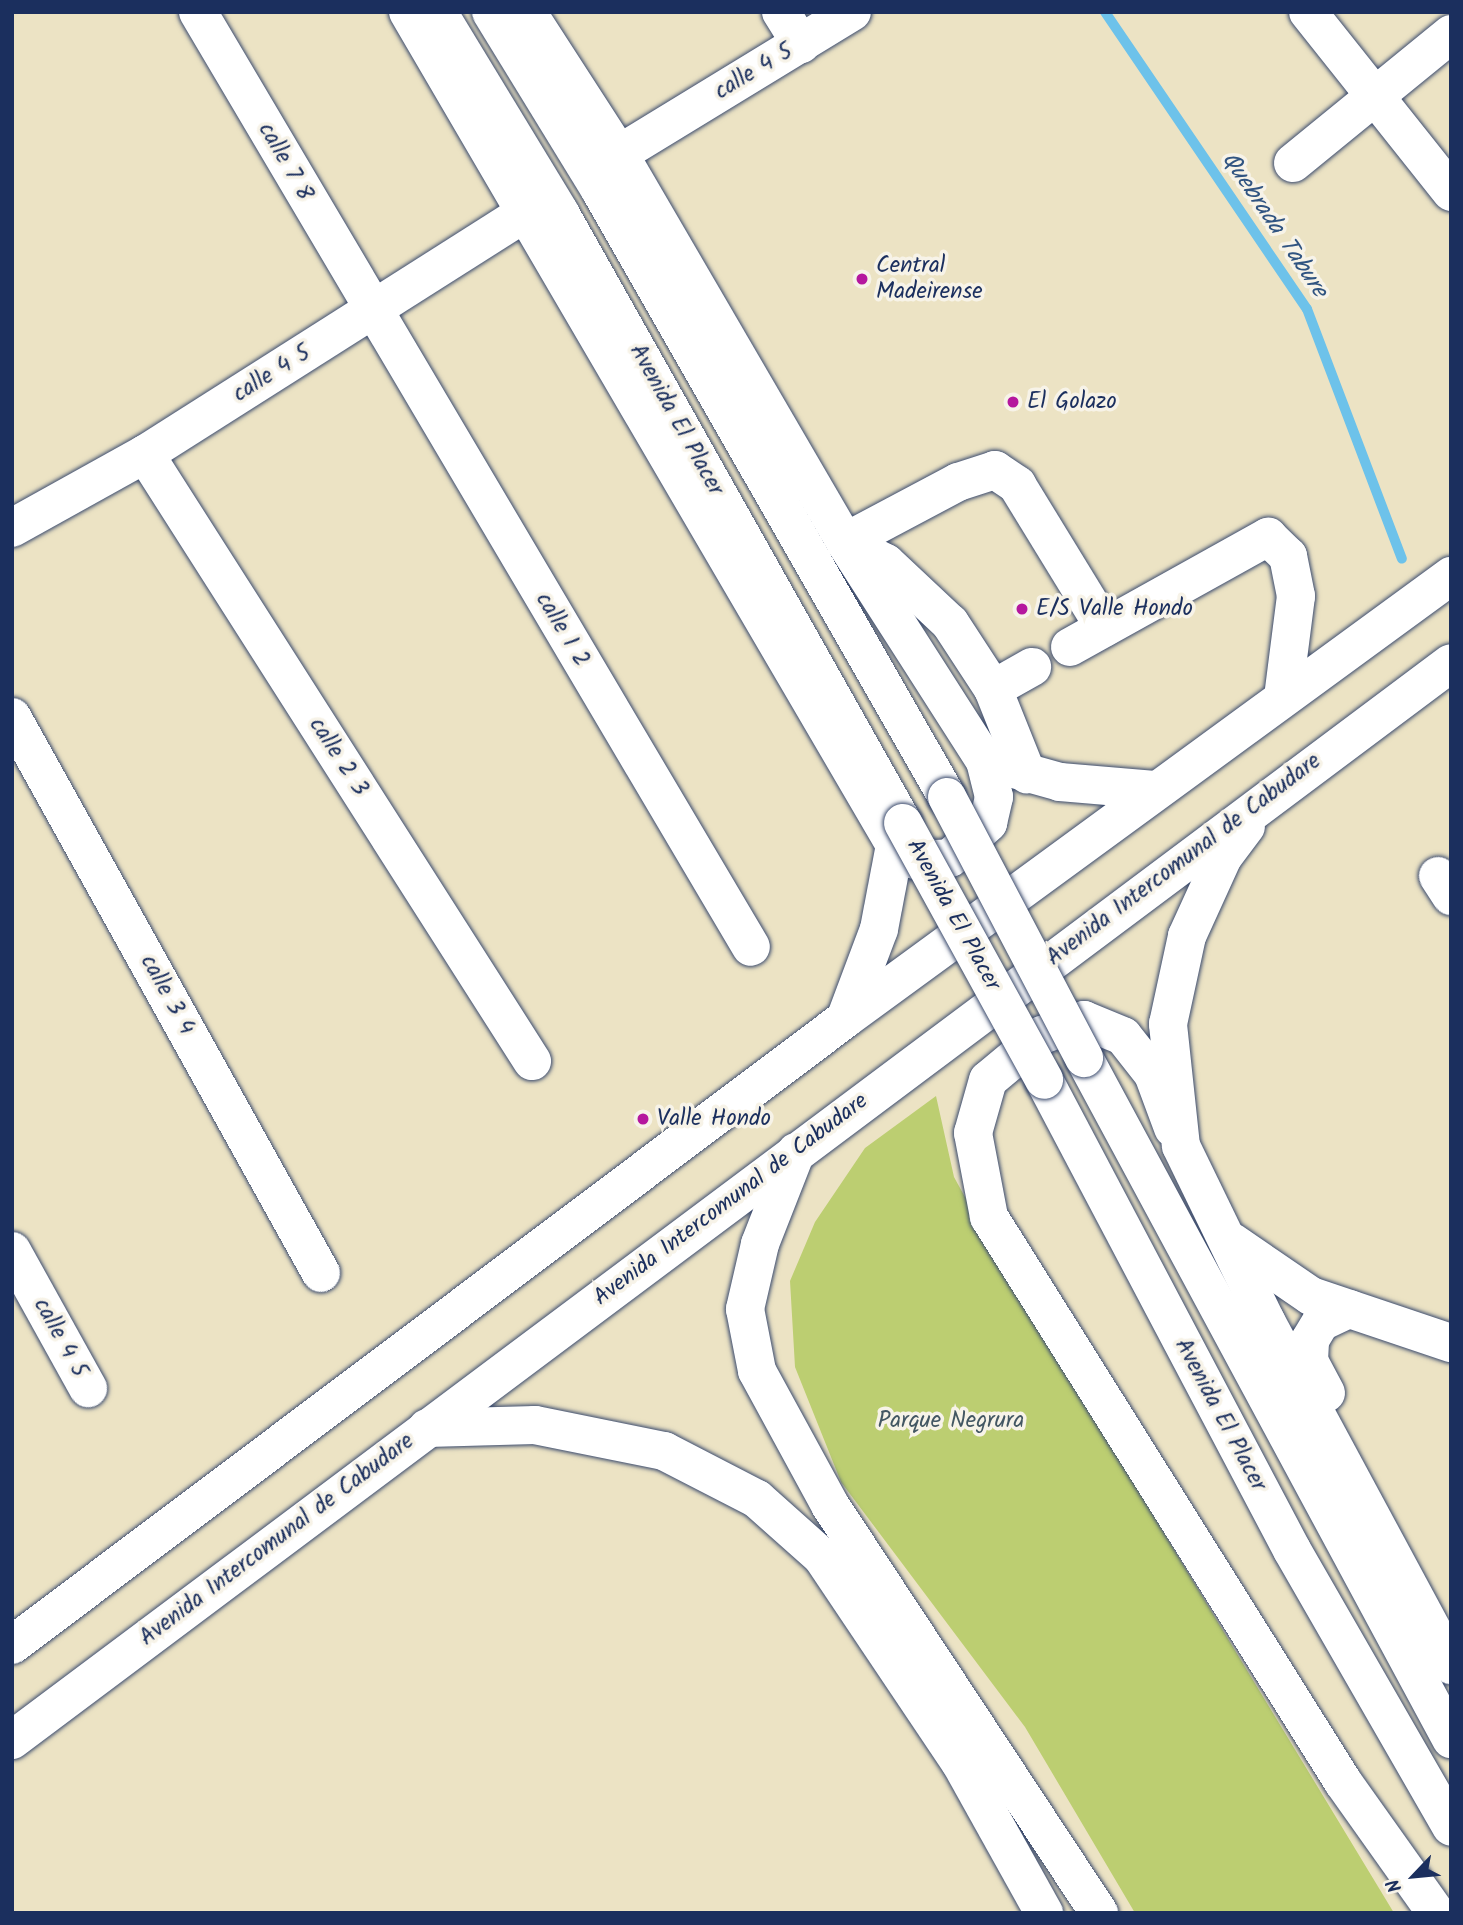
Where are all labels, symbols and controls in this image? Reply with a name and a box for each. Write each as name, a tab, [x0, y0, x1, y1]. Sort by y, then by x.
street label: calle 4 5	[710, 38, 798, 106]
street label: calle 7 8	[252, 118, 318, 206]
water label: Quebrada Tabure	[1215, 147, 1333, 303]
place label: Central Madeirense	[876, 252, 983, 306]
marker: Central Madeirense	[854, 271, 870, 287]
street label: calle 4 5	[228, 339, 316, 409]
street label: Avenida El Placer	[623, 340, 729, 500]
place label: El Golazo	[1027, 388, 1117, 416]
marker: El Golazo	[1005, 394, 1021, 410]
street label: calle 1 2	[529, 588, 595, 672]
place label: E/S Valle Hondo	[1036, 595, 1193, 623]
marker: E/S Valle Hondo	[1014, 601, 1030, 617]
street label: calle 2 3	[303, 713, 373, 801]
street label: Avenida Intercomunal de Cabudare	[1041, 748, 1327, 972]
street label: Avenida El Placer	[900, 835, 1006, 995]
street label: calle 3 4	[134, 950, 200, 1040]
street label: Avenida Intercomunal de Cabudare	[588, 1088, 874, 1312]
place label: Valle Hondo	[657, 1105, 771, 1133]
marker: Valle Hondo	[635, 1111, 651, 1127]
street label: calle 4 5	[27, 1294, 93, 1382]
street label: Avenida El Placer	[1168, 1334, 1272, 1496]
park label: Parque Negrura	[878, 1407, 1024, 1435]
street label: Avenida Intercomunal de Cabudare	[134, 1428, 420, 1652]
north arrow	[1379, 1841, 1449, 1911]
text: N	[1379, 1873, 1411, 1897]

